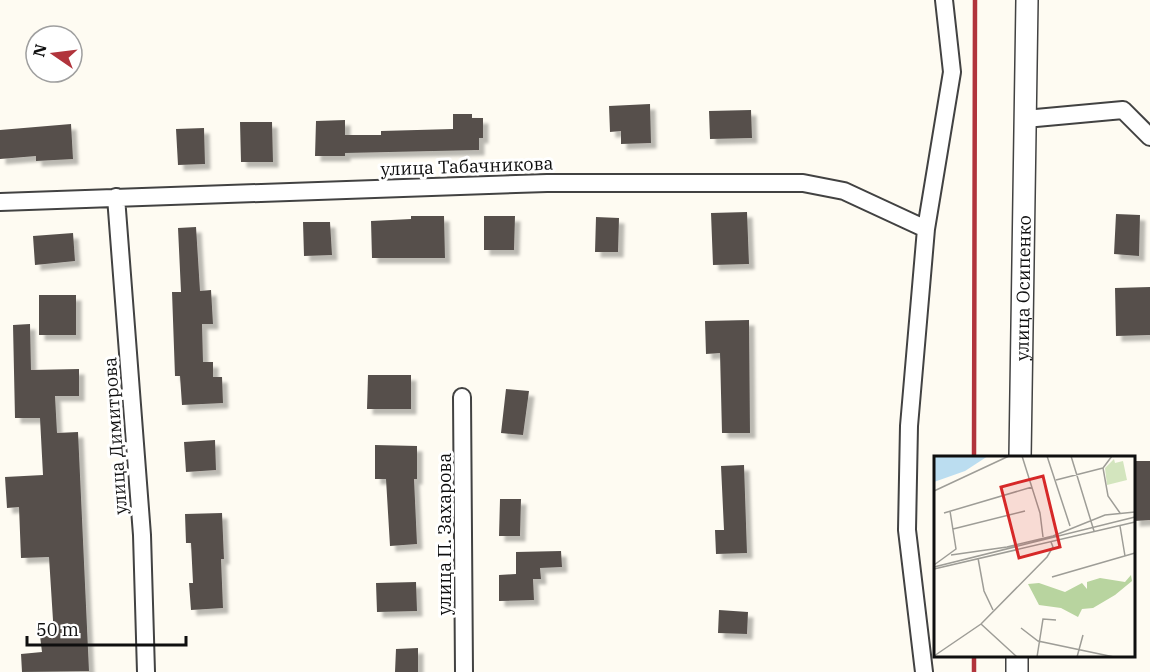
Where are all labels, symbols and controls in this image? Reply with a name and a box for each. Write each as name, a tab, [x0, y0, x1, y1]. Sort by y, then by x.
north arrow	[24, 24, 84, 84]
text: N	[28, 42, 51, 59]
street label: улица Табачникова	[380, 151, 554, 181]
street label: улица Осипенко	[1010, 215, 1035, 361]
street label: улица Димитрова	[98, 356, 132, 516]
street label: улица П. Захарова	[433, 453, 456, 615]
inset map	[934, 456, 1135, 657]
scale bar	[27, 609, 186, 647]
text: 50 m	[36, 618, 79, 641]

